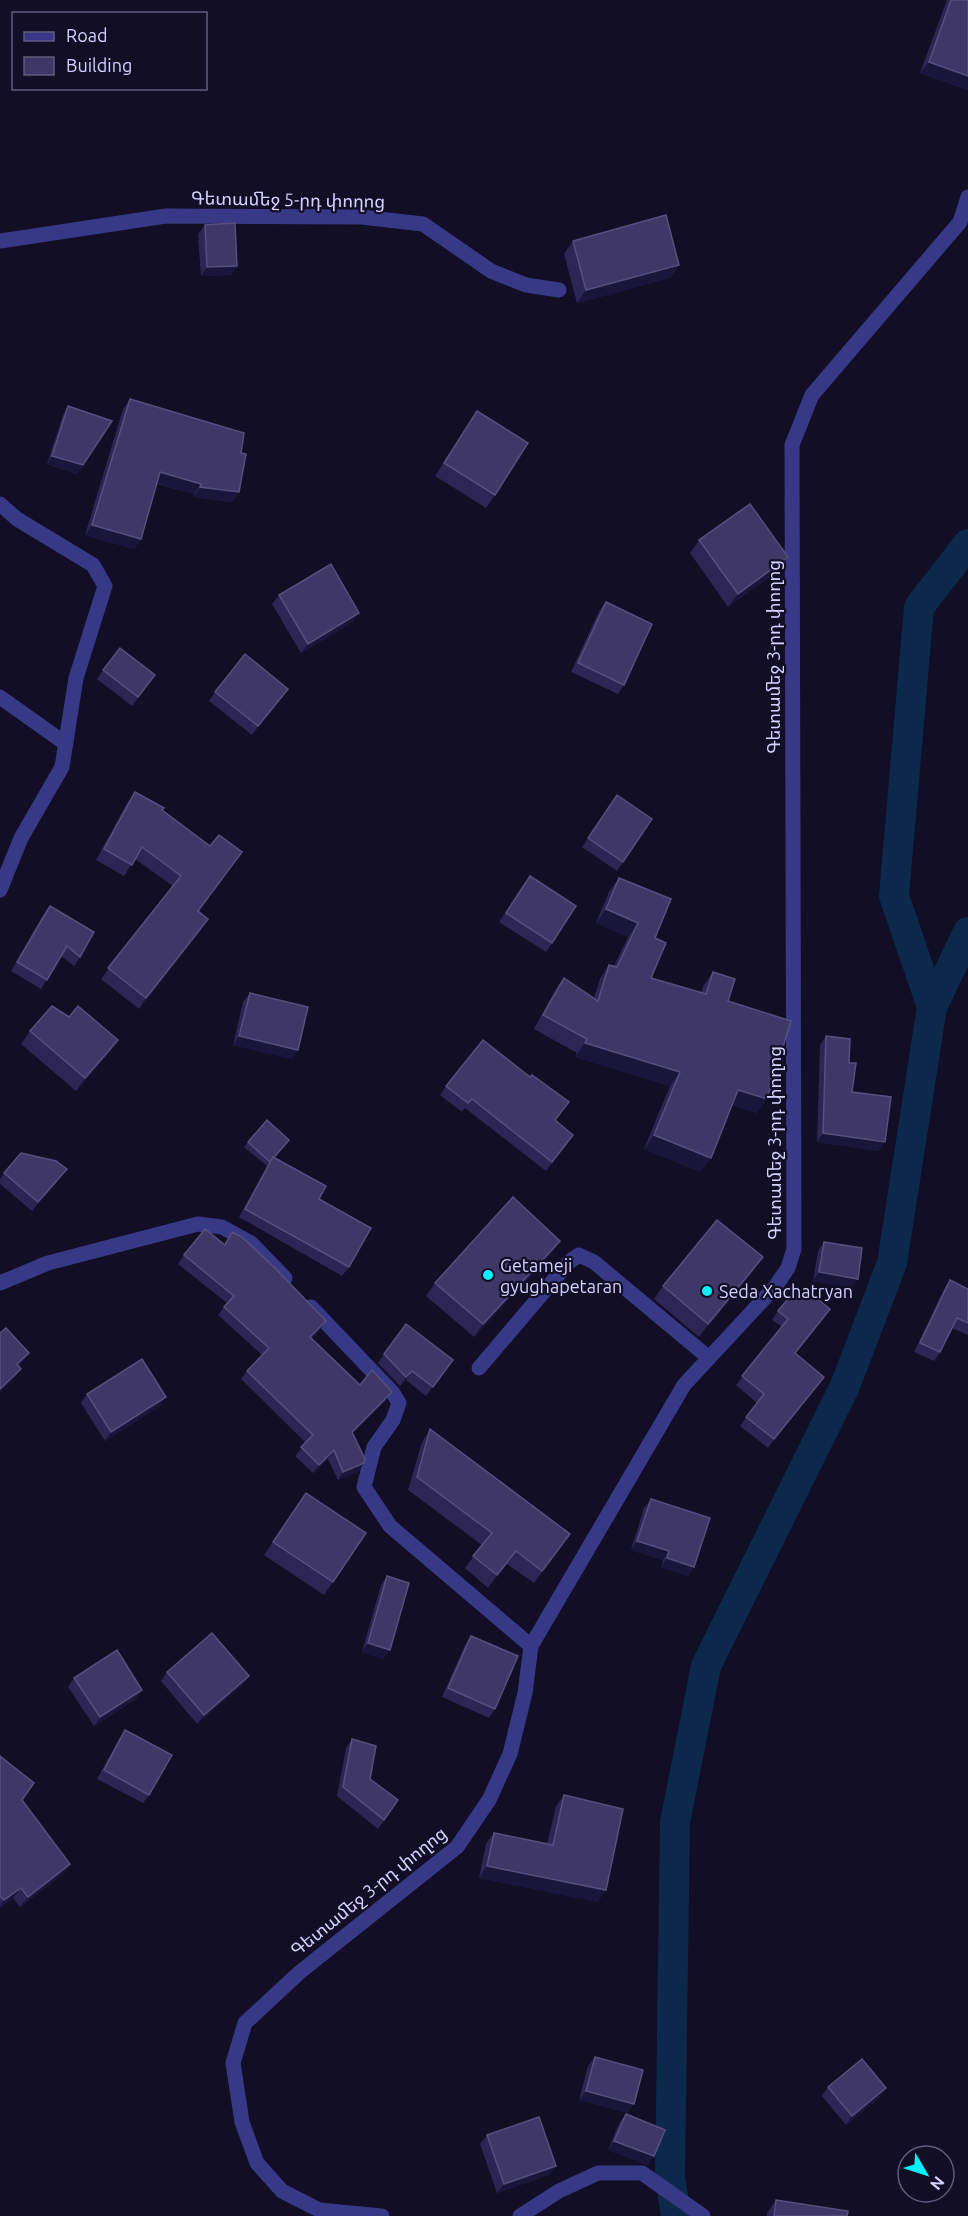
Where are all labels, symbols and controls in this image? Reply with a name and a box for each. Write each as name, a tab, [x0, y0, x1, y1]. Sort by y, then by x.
legend	[12, 12, 207, 90]
text: Road	[66, 25, 108, 45]
text: Building	[66, 55, 132, 75]
street label: Գետամեջ 5-րդ փողոց	[191, 187, 385, 212]
street label: Գետամեջ 3-րդ փողոց	[763, 560, 784, 754]
street label: Գետամեջ 3-րդ փողոց	[764, 1046, 785, 1240]
place label: Getameji gyughapetaran	[500, 1255, 622, 1296]
marker: Getameji gyughapetaran	[481, 1268, 495, 1282]
place label: Seda Xachatryan	[719, 1281, 853, 1301]
marker: Seda Xachatryan	[700, 1284, 714, 1298]
street label: Գետամեջ 3-րդ փողոց	[286, 1822, 450, 1961]
north arrow	[896, 2144, 956, 2204]
text: N	[927, 2173, 948, 2194]

